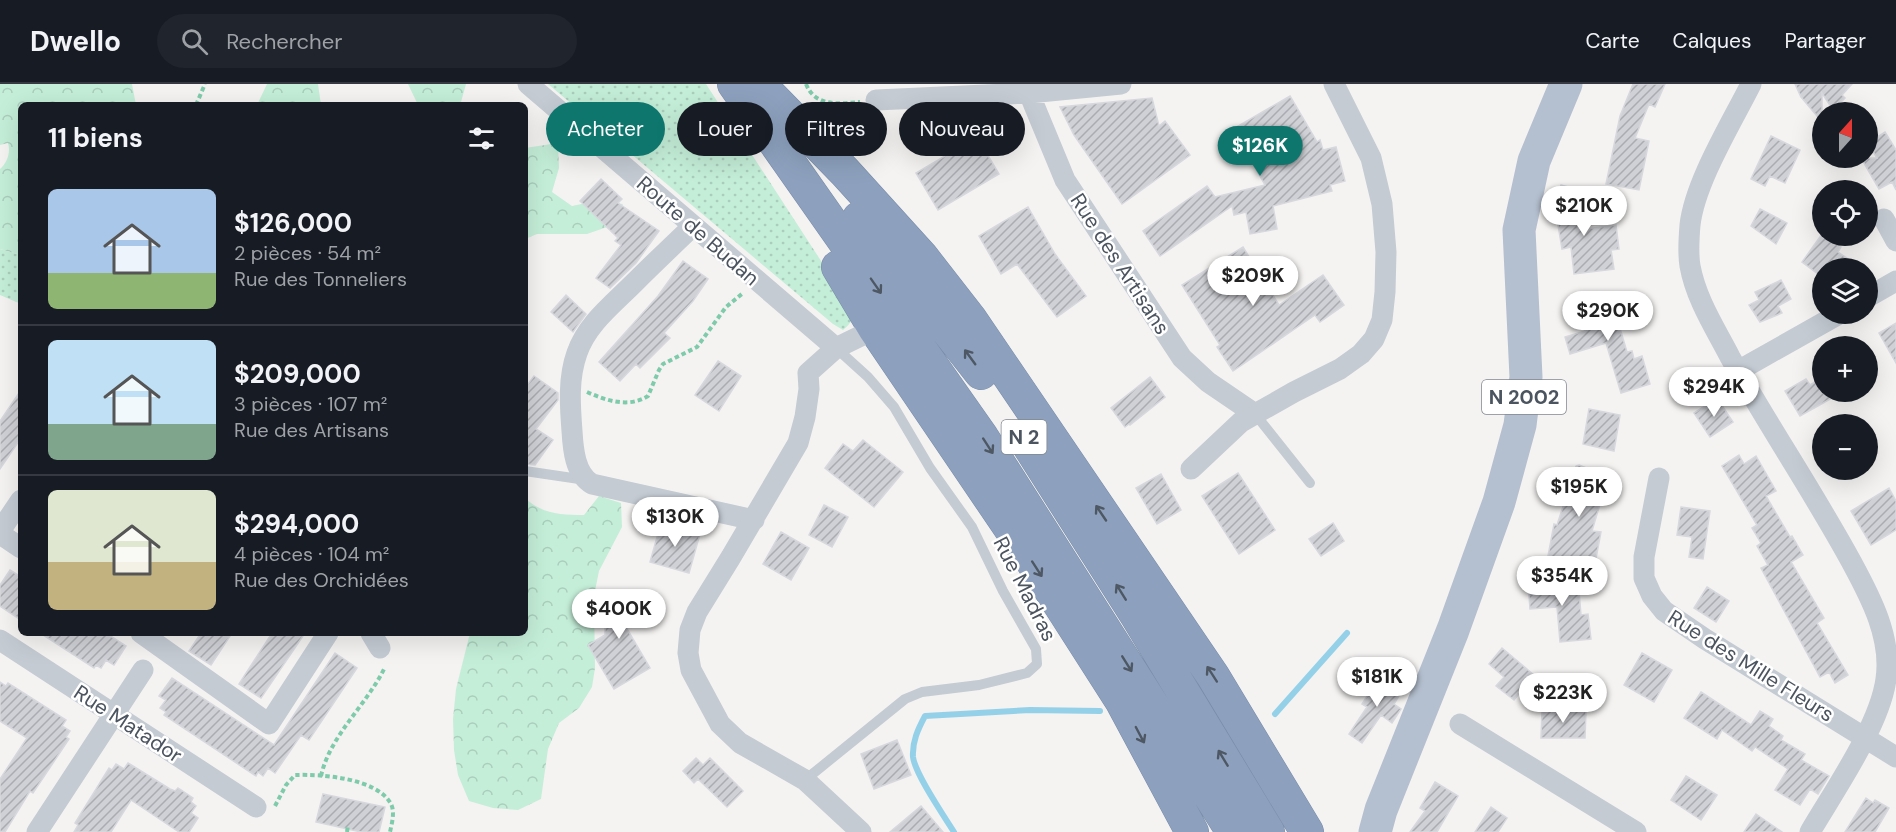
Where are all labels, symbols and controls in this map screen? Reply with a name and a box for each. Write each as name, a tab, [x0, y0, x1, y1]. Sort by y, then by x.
search box	[157, 14, 577, 68]
text: Dwello	[30, 23, 121, 60]
icon: search	[178, 25, 211, 58]
text: Rechercher	[226, 27, 342, 56]
text: Carte	[1585, 27, 1640, 55]
text: Calques	[1673, 27, 1751, 55]
text: Partager	[1784, 27, 1866, 55]
chip: Acheter	[546, 102, 665, 156]
chip: Louer	[677, 102, 773, 156]
chip: Filtres	[785, 102, 887, 156]
chip: Nouveau	[899, 102, 1025, 156]
north arrow	[1812, 102, 1878, 168]
map controls	[1812, 102, 1878, 480]
text: 11 biens	[48, 121, 143, 155]
icon: filters	[465, 122, 498, 155]
pin: $126K	[1218, 126, 1302, 177]
text: $126K	[1232, 132, 1288, 158]
street label: Route de Budan	[631, 170, 765, 292]
button: locate	[1812, 180, 1878, 246]
pin: $210K	[1542, 186, 1626, 237]
street label: Rue des Artisans	[1064, 188, 1176, 340]
text: $210K	[1555, 192, 1613, 218]
text: $126,000	[234, 206, 352, 240]
icon: home	[96, 213, 168, 285]
text: 2 pièces · 54 m²	[234, 240, 381, 266]
pin: $209K	[1211, 256, 1295, 307]
button: layers	[1812, 258, 1878, 324]
text: $209K	[1221, 262, 1285, 288]
text: Rue des Tonneliers	[234, 266, 407, 292]
one-way arrow	[870, 278, 882, 294]
pin: $290K	[1566, 291, 1650, 342]
text: $290K	[1576, 297, 1640, 323]
button: +	[1812, 336, 1878, 402]
one-way arrow	[964, 350, 976, 366]
text: $209,000	[234, 357, 361, 391]
icon: home	[96, 364, 168, 436]
pin: $294K	[1672, 367, 1756, 418]
text: $294K	[1683, 373, 1745, 399]
road number: N 2002	[1482, 380, 1566, 414]
text: 3 pièces · 107 m²	[234, 391, 387, 417]
button: −	[1812, 414, 1878, 480]
text: Rue des Artisans	[234, 417, 389, 443]
road number: N 2	[1002, 420, 1046, 454]
one-way arrow	[982, 437, 994, 454]
pin: $195K	[1537, 467, 1621, 518]
text: $195K	[1550, 473, 1608, 499]
pin: $130K	[633, 497, 717, 548]
text: $130K	[646, 503, 704, 529]
one-way arrow	[1095, 506, 1107, 522]
text: $294,000	[234, 507, 359, 541]
icon: home	[96, 514, 168, 586]
street label: Rue Madras	[987, 532, 1063, 646]
text: 4 pièces · 104 m²	[234, 541, 389, 567]
pin: $354K	[1520, 556, 1604, 607]
one-way arrow	[1031, 560, 1043, 577]
text: $354K	[1531, 562, 1593, 588]
text: Rue des Orchidées	[234, 567, 409, 593]
one-way arrow	[1115, 584, 1127, 601]
pin: $400K	[577, 589, 661, 640]
text: $400K	[586, 595, 652, 621]
street label: Rue des Mille Fleurs	[1663, 604, 1839, 728]
one-way arrow	[1120, 655, 1133, 672]
pin: $181K	[1335, 657, 1419, 708]
text: $181K	[1351, 663, 1403, 689]
one-way arrow	[1206, 666, 1218, 683]
pin: $223K	[1521, 673, 1605, 724]
street label: Rue Matador	[68, 679, 188, 770]
text: $223K	[1533, 679, 1593, 705]
one-way arrow	[1134, 726, 1146, 743]
one-way arrow	[1217, 750, 1229, 767]

